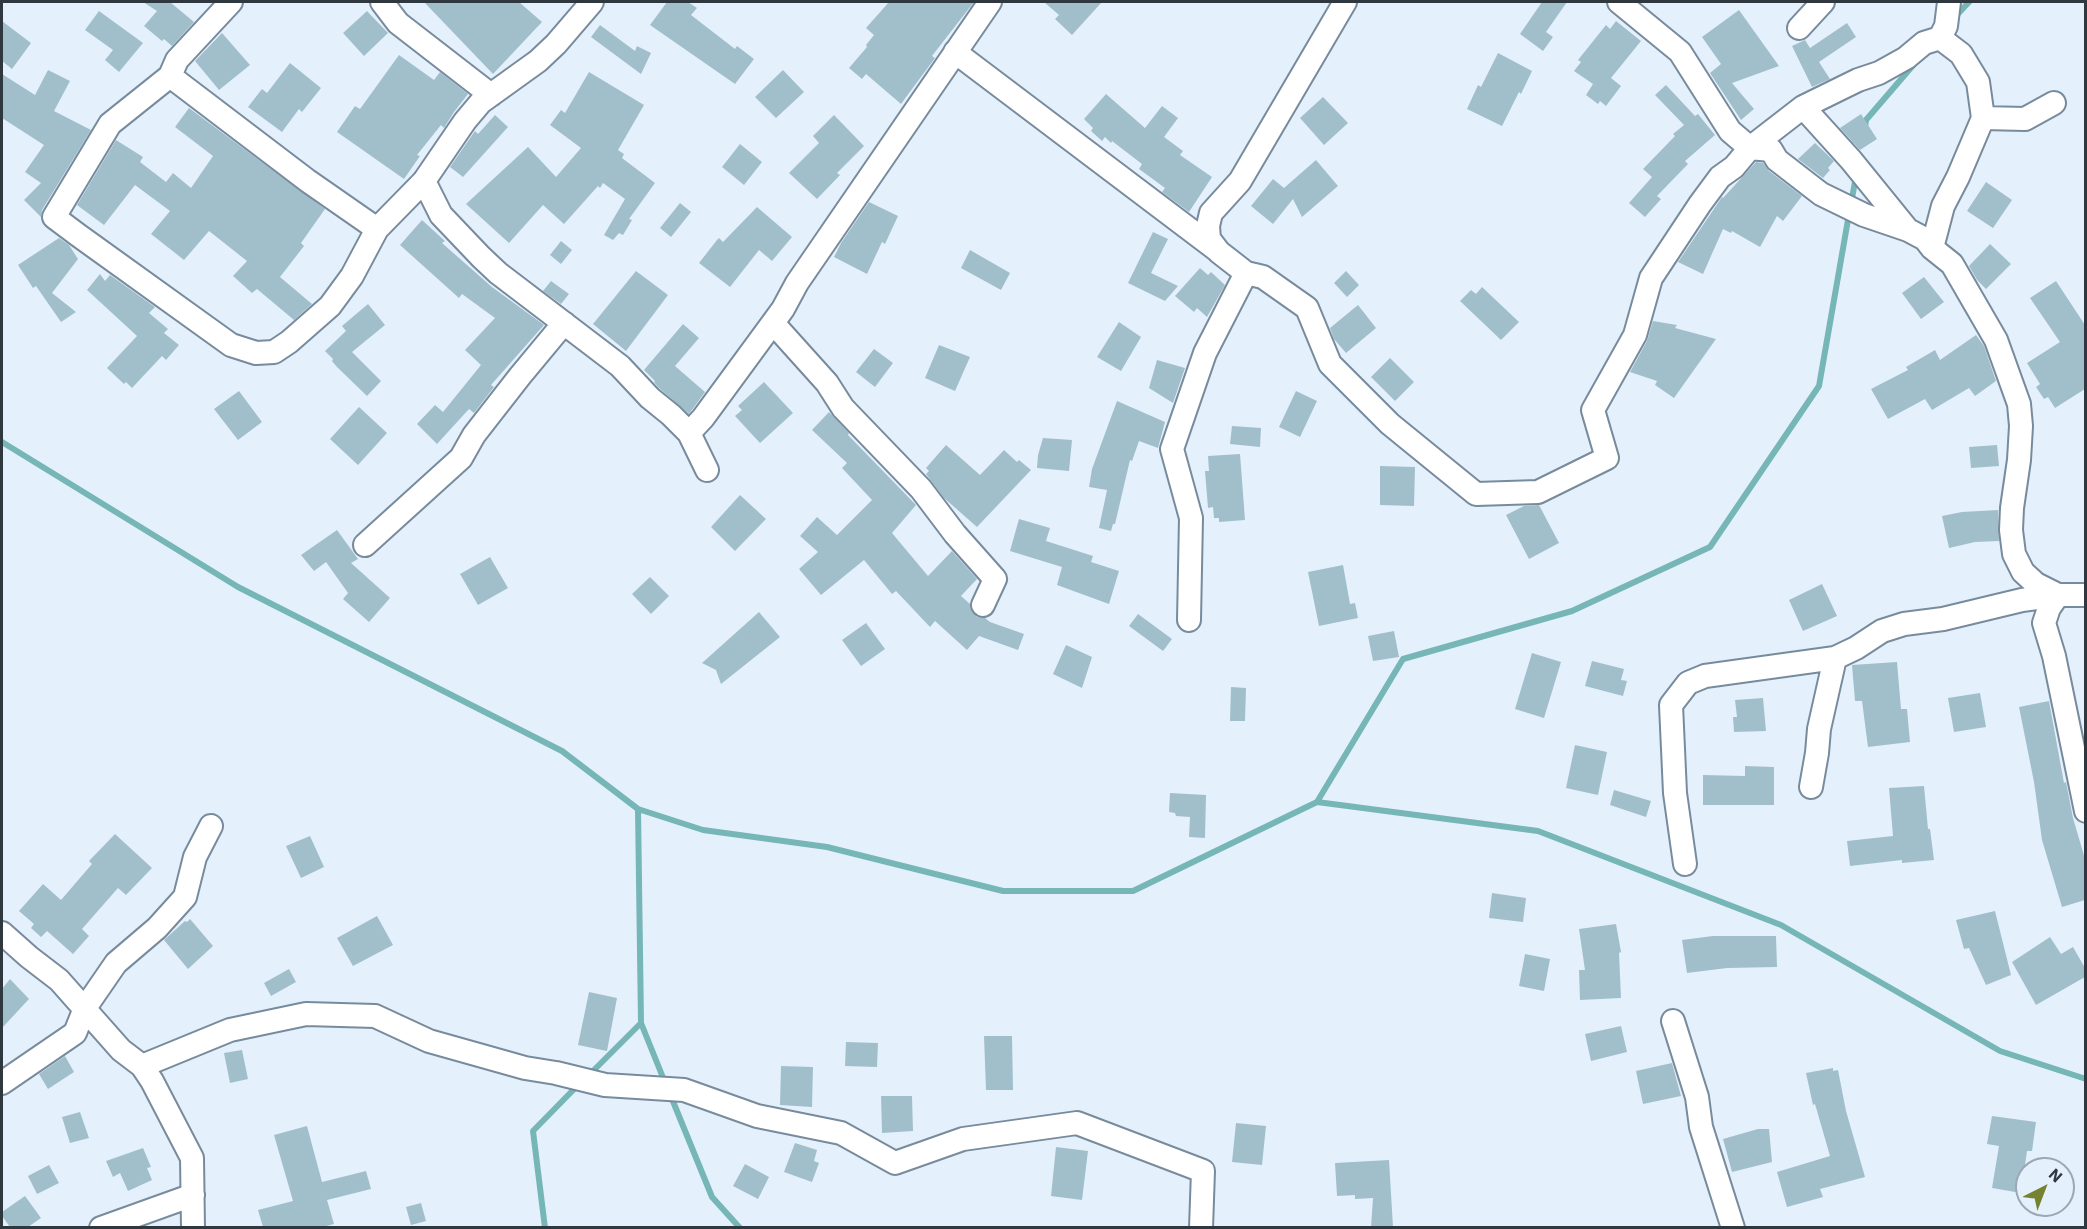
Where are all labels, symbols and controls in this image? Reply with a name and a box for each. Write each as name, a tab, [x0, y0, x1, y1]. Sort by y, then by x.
north arrow	[2015, 1157, 2075, 1217]
text: N	[2045, 1164, 2067, 1186]

